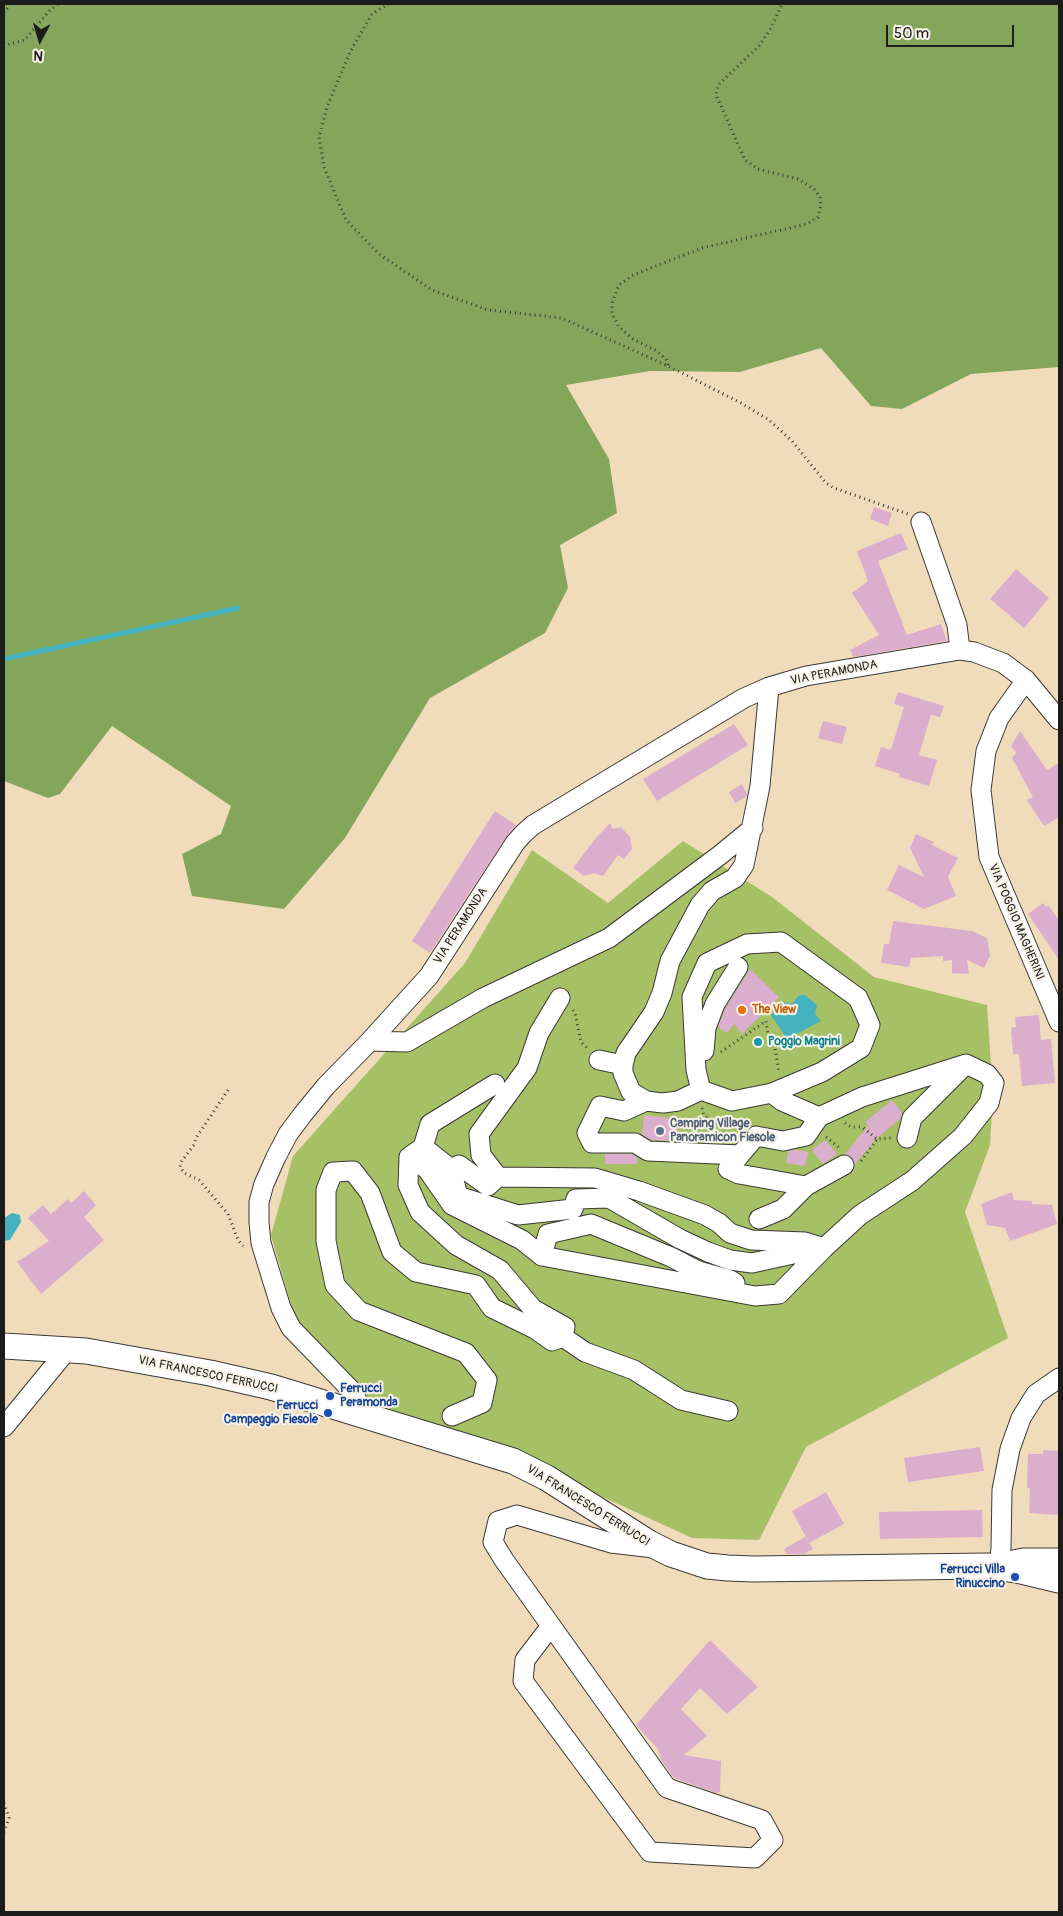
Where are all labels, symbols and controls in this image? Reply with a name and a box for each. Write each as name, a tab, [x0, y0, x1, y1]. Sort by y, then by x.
north arrow	[15, 15, 65, 65]
scale bar	[888, 15, 1016, 47]
text: 50 m	[894, 24, 929, 43]
text: N	[33, 46, 44, 64]
street label: VIA PERAMONDA	[789, 658, 879, 688]
street label: VIA POGGIO MAGHERINI	[985, 862, 1047, 982]
street label: VIA PERAMONDA	[431, 885, 491, 967]
place label: The View	[752, 1003, 796, 1017]
marker: The View	[736, 1004, 748, 1016]
place label: Poggio Magrini	[768, 1035, 840, 1049]
marker: Poggio Magrini	[752, 1036, 764, 1048]
place label: Camping Village Panoramicon Fiesole	[670, 1117, 775, 1145]
marker: Camping Village Panoramicon Fiesole	[654, 1125, 666, 1137]
street label: VIA FRANCESCO FERRUCCI	[137, 1353, 279, 1397]
place label: Ferrucci Peramonda	[340, 1382, 398, 1410]
marker: Ferrucci Peramonda	[324, 1390, 336, 1402]
place label: Ferrucci Campeggio Fiesole	[224, 1399, 318, 1427]
marker: Ferrucci Campeggio Fiesole	[322, 1407, 334, 1419]
street label: VIA FRANCESCO FERRUCCI	[524, 1462, 652, 1550]
place label: Ferrucci Villa Rinuccino	[940, 1563, 1005, 1591]
marker: Ferrucci Villa Rinuccino	[1009, 1571, 1021, 1583]

